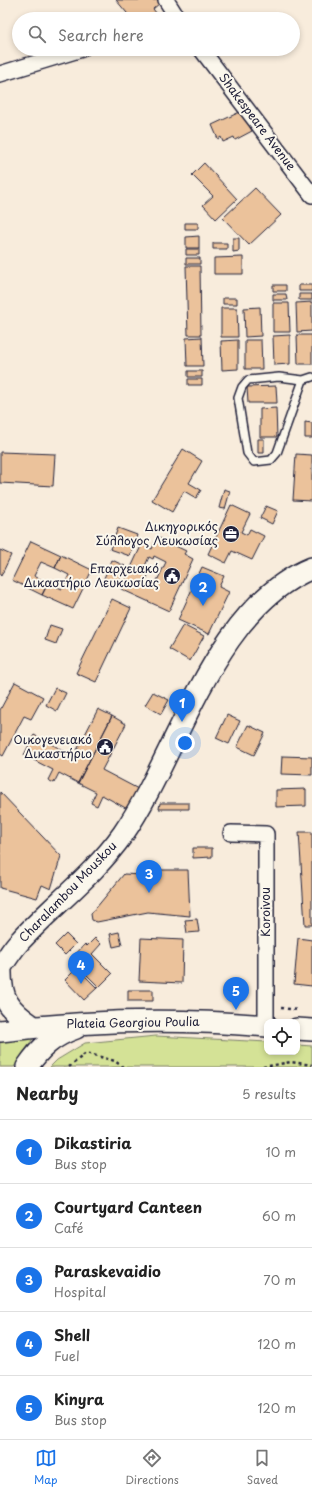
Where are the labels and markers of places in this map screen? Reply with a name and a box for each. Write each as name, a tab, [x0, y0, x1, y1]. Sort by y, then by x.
place label: Δικηγορικός Σύλλογος Λευκωσίας	[96, 517, 218, 549]
office icon: Δικηγορικός Σύλλογος Λευκωσίας	[221, 524, 241, 544]
place label: Επαρχειακό Δικαστήριο Λευκωσίας	[24, 559, 159, 591]
public building icon: Επαρχειακό Δικαστήριο Λευκωσίας	[162, 566, 182, 586]
pin: 2	[190, 573, 216, 606]
pin: 1	[169, 689, 195, 722]
place label: Οικογενειακό Δικαστήριο	[14, 730, 92, 762]
public building icon: Οικογενειακό Δικαστήριο	[95, 737, 115, 757]
pin: 3	[136, 860, 162, 893]
pin: 4	[68, 951, 94, 984]
pin: 5	[223, 977, 249, 1010]

